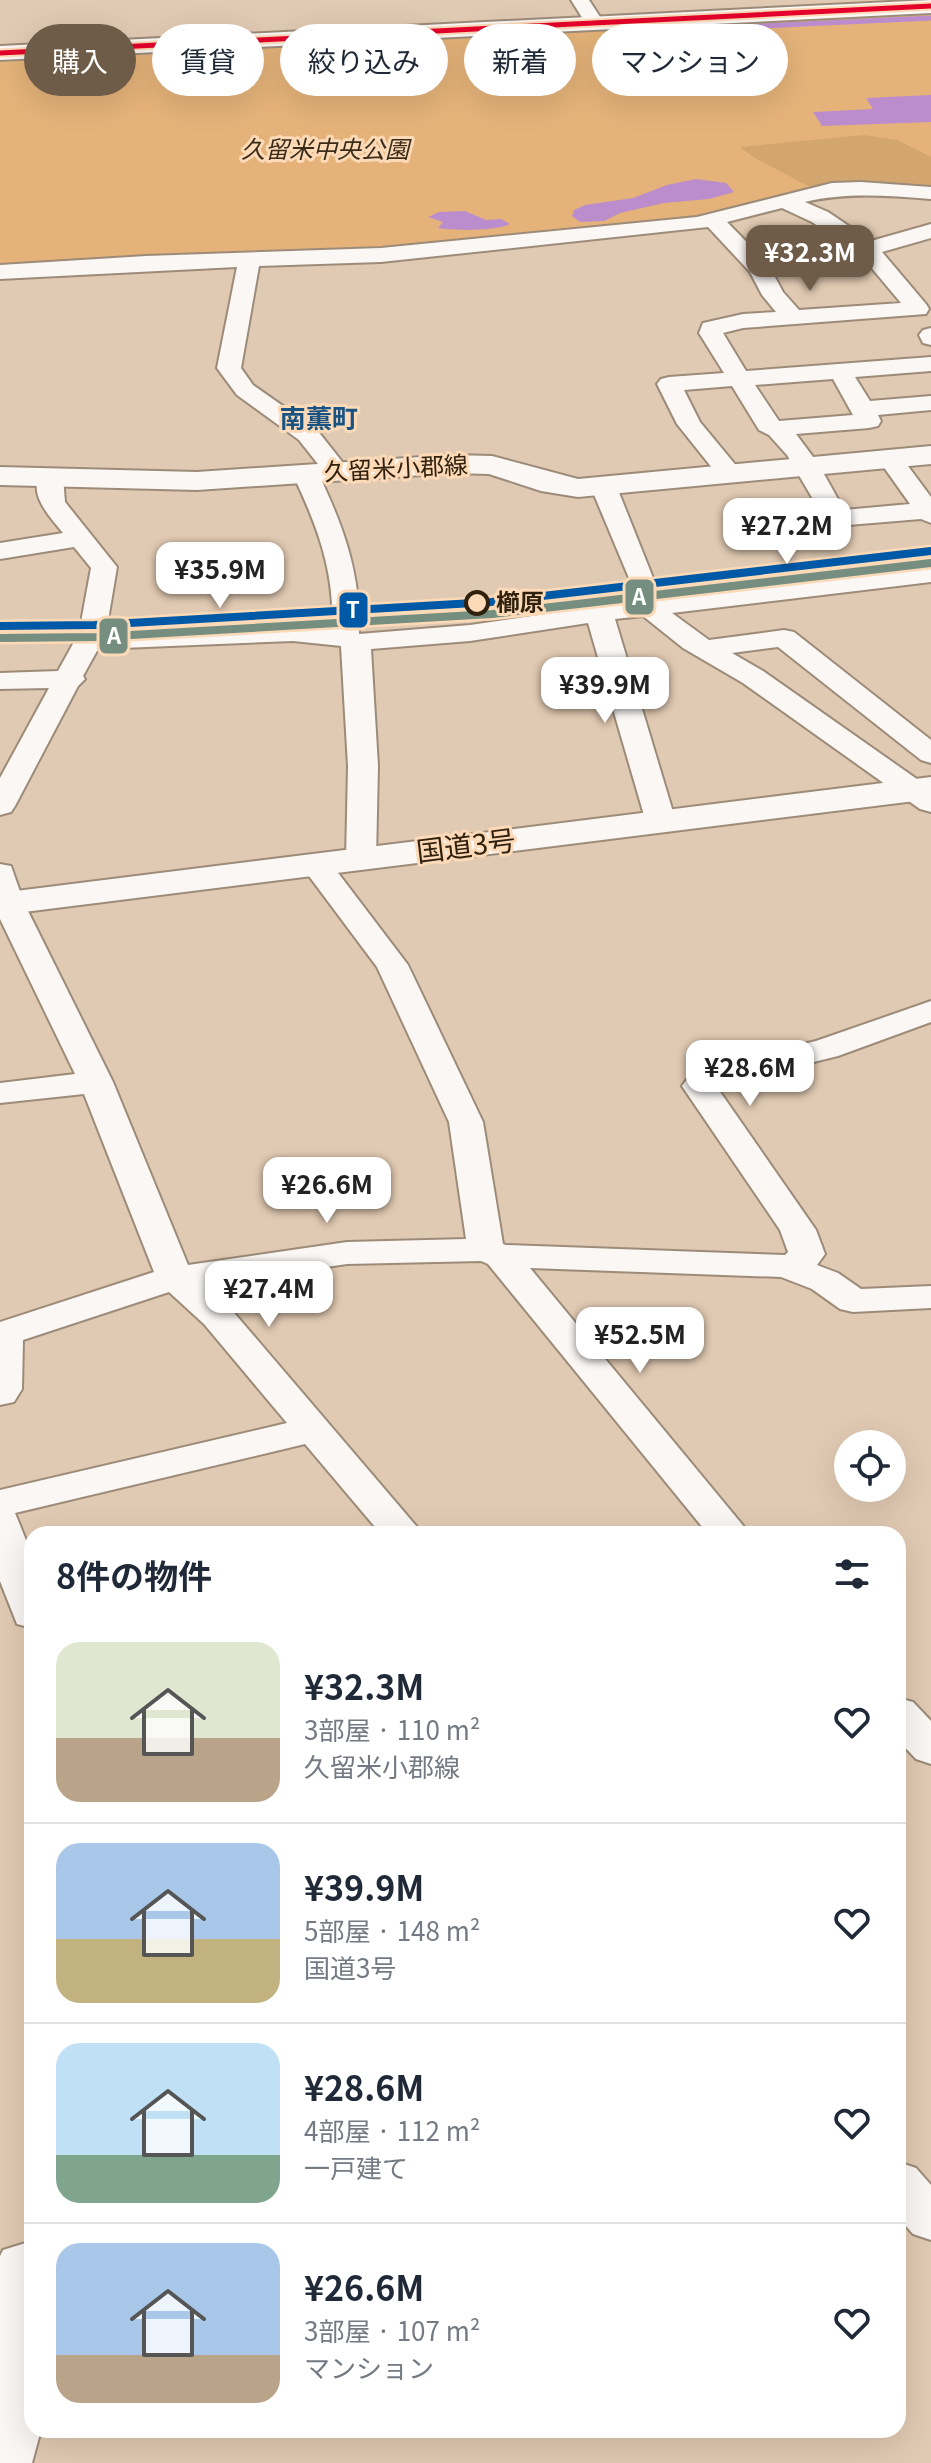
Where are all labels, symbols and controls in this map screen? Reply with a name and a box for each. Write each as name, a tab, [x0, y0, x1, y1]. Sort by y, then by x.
chip: 購入	[24, 24, 136, 96]
chip: 賃貸	[152, 24, 264, 96]
chip: 絞り込み	[280, 24, 448, 96]
chip: 新着	[464, 24, 576, 96]
chip: マンション	[592, 24, 788, 96]
park label: 久留米中央公園	[241, 130, 412, 165]
pin: ¥32.3M	[745, 225, 875, 293]
text: ¥32.3M	[764, 232, 856, 269]
district label: 南薫町	[280, 398, 358, 435]
street label: 久留米小郡線	[323, 445, 469, 488]
pin: ¥27.2M	[722, 498, 852, 566]
text: ¥27.2M	[741, 505, 833, 542]
pin: ¥35.9M	[155, 542, 285, 610]
text: ¥35.9M	[174, 549, 266, 586]
line badge: A	[624, 578, 655, 616]
text: A	[631, 579, 647, 611]
place label: 櫛原	[496, 583, 544, 618]
line badge: T	[338, 591, 369, 629]
marker: 櫛原	[465, 591, 489, 615]
text: T	[346, 592, 360, 624]
line badge: A	[98, 617, 129, 655]
text: A	[106, 618, 122, 650]
pin: ¥39.9M	[540, 657, 670, 725]
text: ¥39.9M	[559, 664, 651, 701]
street label: 国道3号	[414, 818, 518, 870]
pin: ¥28.6M	[685, 1040, 815, 1108]
text: ¥28.6M	[704, 1047, 796, 1084]
pin: ¥26.6M	[262, 1157, 392, 1225]
text: ¥26.6M	[281, 1164, 373, 1201]
pin: ¥27.4M	[204, 1261, 334, 1329]
text: ¥27.4M	[223, 1268, 315, 1305]
pin: ¥52.5M	[575, 1307, 705, 1375]
text: ¥52.5M	[594, 1314, 686, 1351]
map controls	[834, 1430, 906, 1502]
button: locate	[834, 1430, 906, 1502]
text: 8件の物件	[56, 1550, 212, 1599]
icon: filters	[830, 1552, 874, 1596]
text: ¥32.3M	[304, 1661, 424, 1710]
icon: home	[120, 1674, 216, 1770]
icon: heart	[830, 1700, 874, 1744]
text: 3部屋 · 110 m²	[304, 1710, 481, 1747]
text: 久留米小郡線	[304, 1747, 460, 1784]
text: ¥39.9M	[304, 1862, 424, 1911]
icon: home	[120, 1875, 216, 1971]
icon: heart	[830, 1901, 874, 1945]
text: 5部屋 · 148 m²	[304, 1911, 481, 1948]
text: 国道3号	[304, 1948, 396, 1985]
text: ¥28.6M	[304, 2062, 424, 2111]
icon: home	[120, 2075, 216, 2171]
icon: heart	[830, 2101, 874, 2145]
text: 4部屋 · 112 m²	[304, 2111, 481, 2148]
text: 一戸建て	[304, 2148, 408, 2185]
text: ¥26.6M	[304, 2262, 424, 2311]
icon: home	[120, 2275, 216, 2371]
icon: heart	[830, 2301, 874, 2345]
text: 3部屋 · 107 m²	[304, 2311, 481, 2348]
text: マンション	[304, 2348, 434, 2385]

